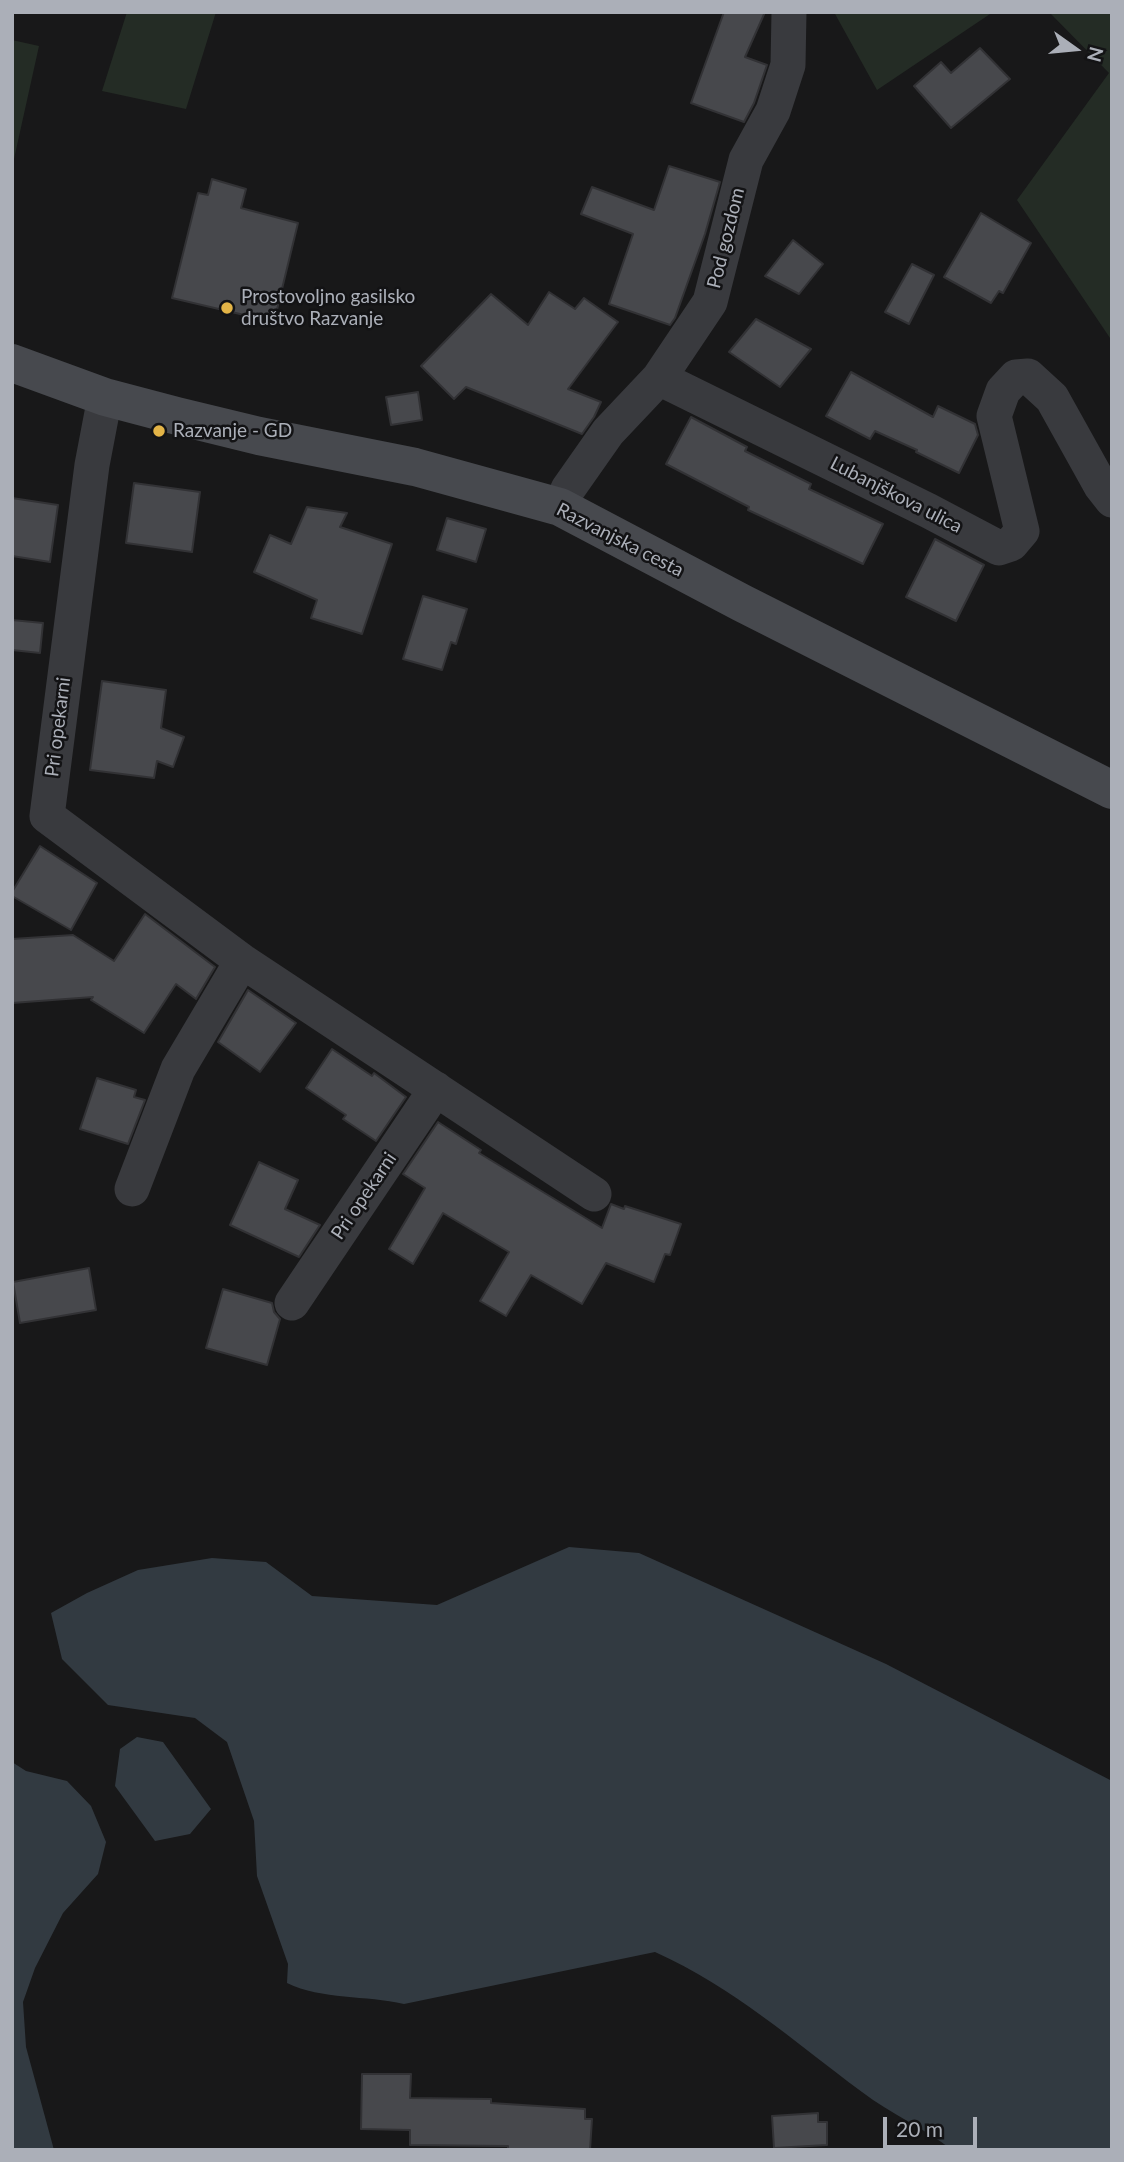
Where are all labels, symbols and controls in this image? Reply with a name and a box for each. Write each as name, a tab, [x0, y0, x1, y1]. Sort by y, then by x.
north arrow	[1040, 14, 1110, 84]
text: N	[1083, 45, 1109, 65]
street label: Pod gozdom	[702, 185, 750, 291]
place label: Prostovoljno gasilsko društvo Razvanje	[241, 286, 415, 330]
marker: Prostovoljno gasilsko društvo Razvanje	[219, 300, 235, 316]
place label: Razvanje - GD	[173, 420, 292, 442]
marker: Razvanje - GD	[151, 423, 167, 439]
street label: Lubanjškova ulica	[826, 452, 966, 538]
street label: Razvanjska cesta	[553, 498, 687, 582]
street label: Pri opekarni	[41, 676, 75, 778]
street label: Pri opekarni	[327, 1148, 401, 1244]
scale bar	[886, 2102, 981, 2146]
text: 20 m	[896, 2116, 943, 2141]

